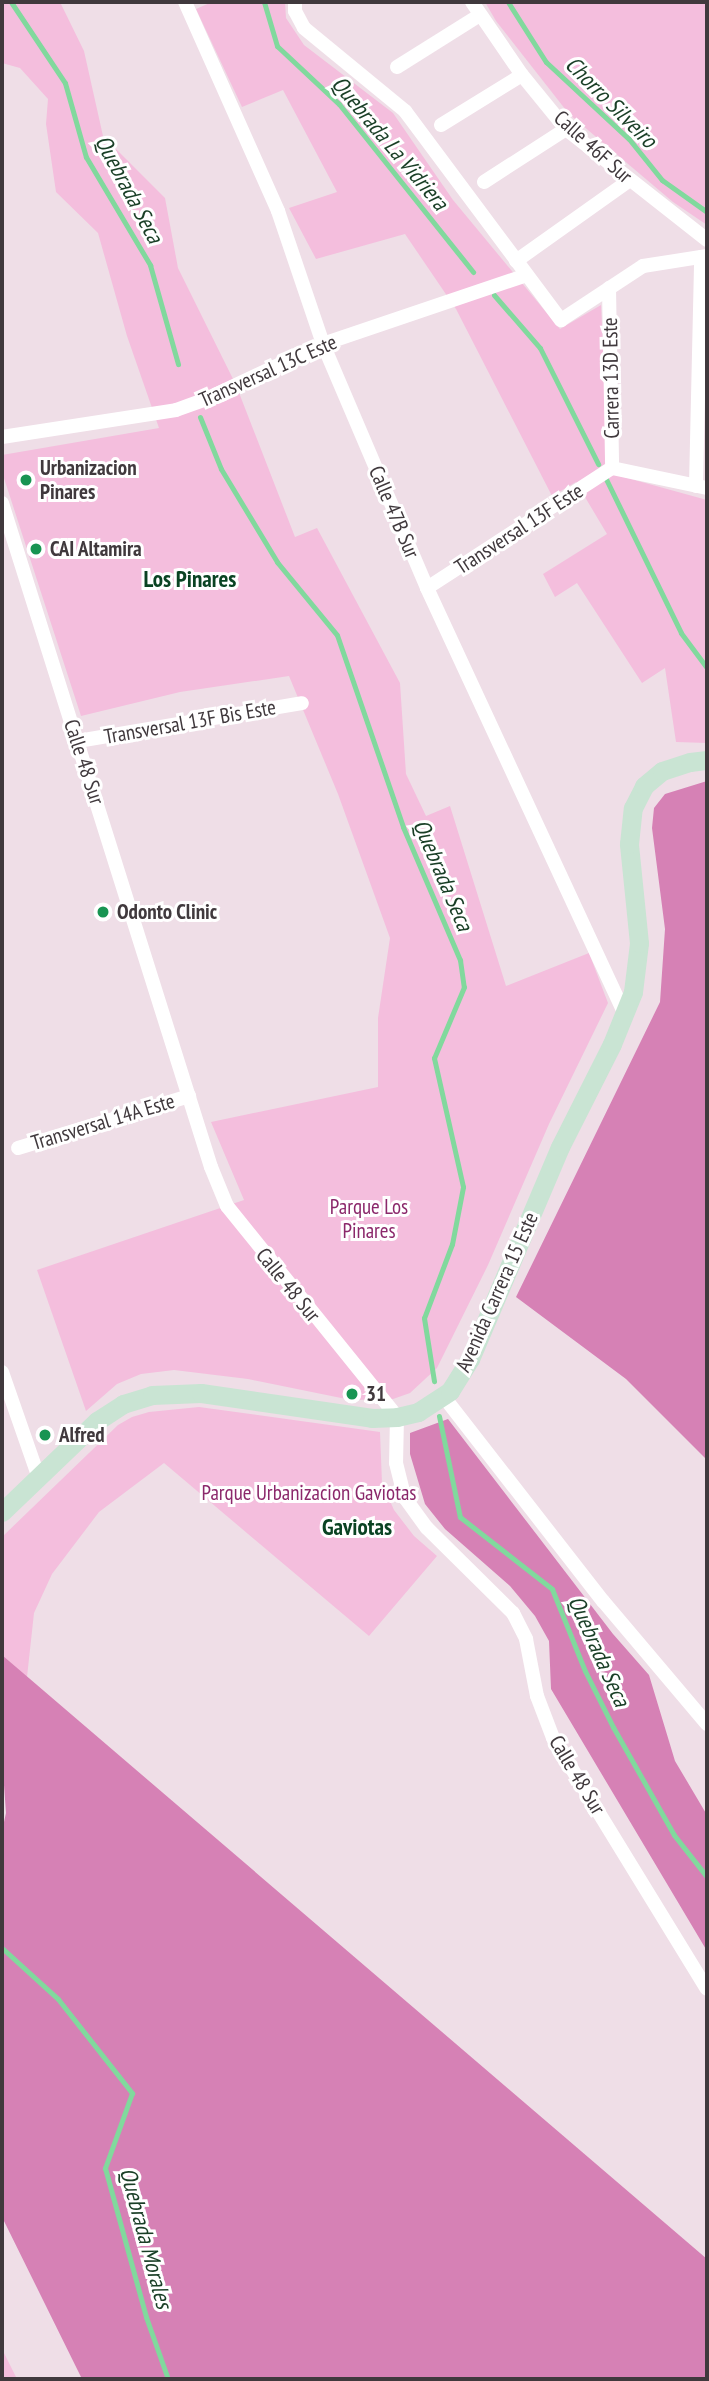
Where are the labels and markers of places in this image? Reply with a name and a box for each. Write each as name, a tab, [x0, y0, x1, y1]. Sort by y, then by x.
place label: Urbanizacion Pinares	[40, 455, 137, 505]
marker: Urbanizacion Pinares	[18, 472, 34, 488]
place label: CAI Altamira	[50, 536, 143, 562]
marker: CAI Altamira	[28, 541, 44, 557]
place label: Odonto Clinic	[117, 899, 217, 925]
marker: Odonto Clinic	[95, 904, 111, 920]
place label: 31	[366, 1381, 386, 1407]
marker: 31	[344, 1386, 360, 1402]
place label: Alfred	[59, 1422, 105, 1448]
marker: Alfred	[37, 1427, 53, 1443]

